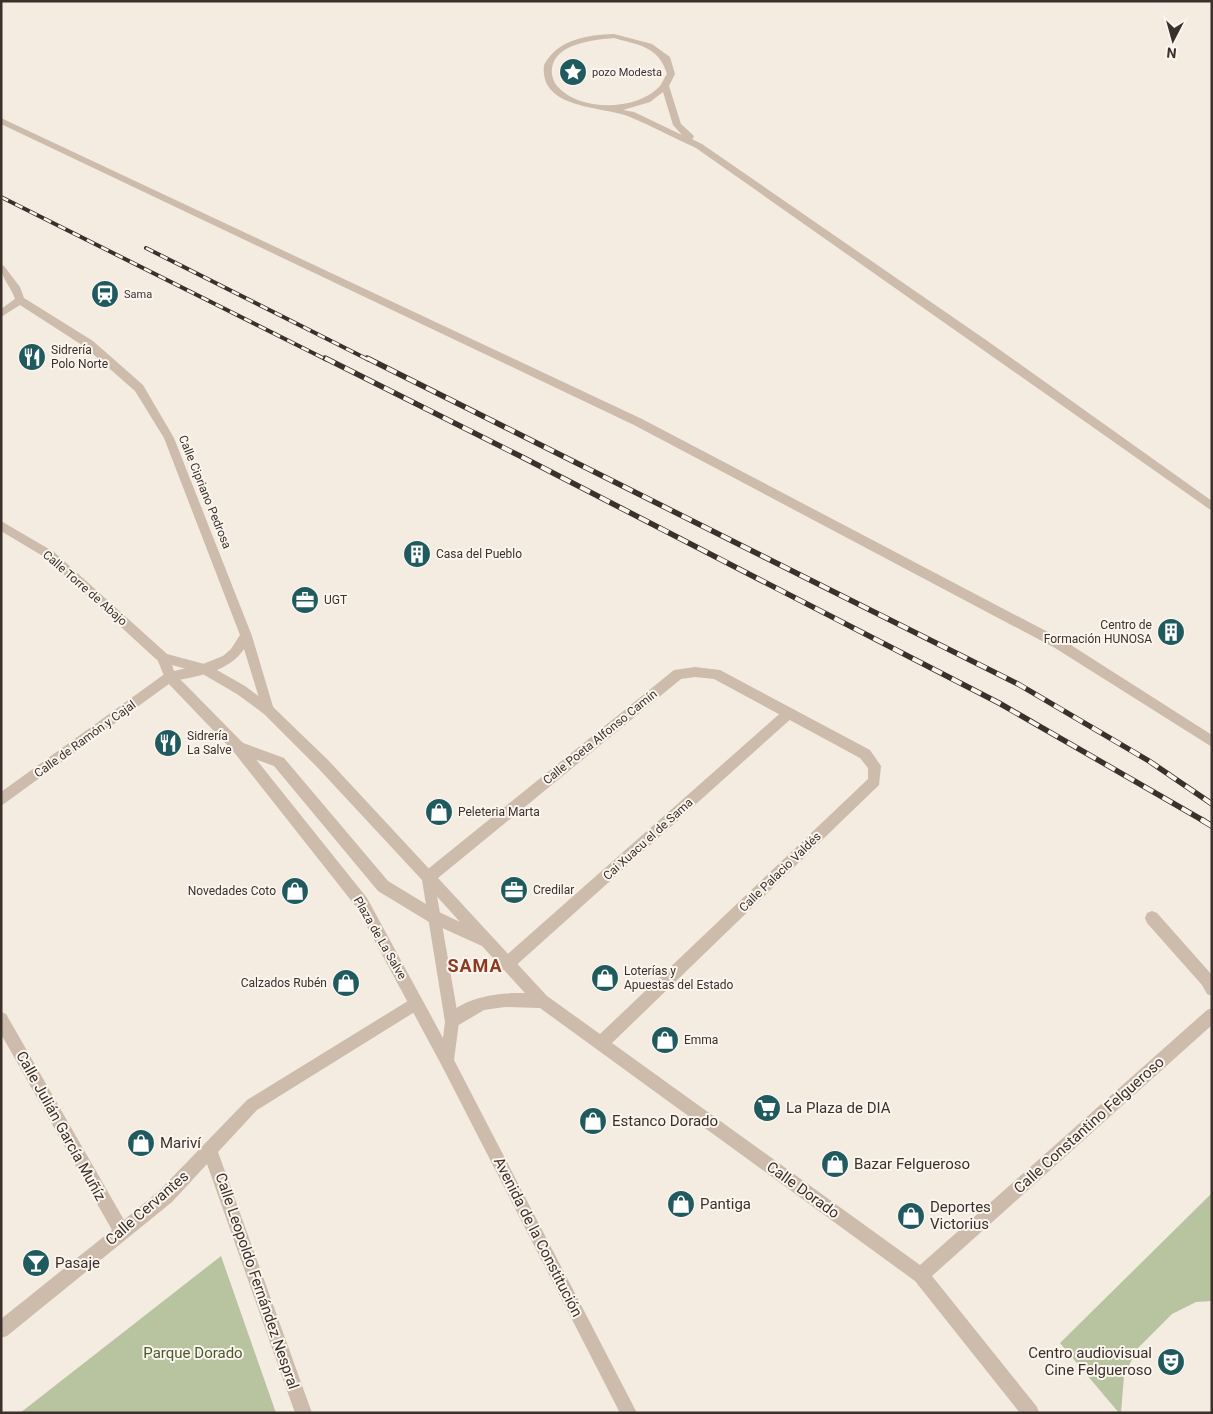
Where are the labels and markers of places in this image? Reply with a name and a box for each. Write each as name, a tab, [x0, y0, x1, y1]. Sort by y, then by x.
place icon: pozo Modesta	[558, 57, 588, 87]
place label: pozo Modesta	[592, 66, 662, 79]
station icon: Sama	[90, 279, 120, 309]
place label: Sama	[124, 288, 152, 301]
restaurant icon: Sidrería Polo Norte	[17, 342, 47, 372]
place label: Sidrería Polo Norte	[51, 343, 108, 371]
building icon: Casa del Pueblo	[402, 539, 432, 569]
place label: Casa del Pueblo	[436, 547, 522, 561]
office icon: UGT	[290, 585, 320, 615]
place label: UGT	[324, 593, 347, 607]
building icon: Centro de Formación HUNOSA	[1156, 617, 1186, 647]
place label: Centro de Formación HUNOSA	[1044, 618, 1152, 646]
restaurant icon: Sidrería La Salve	[153, 728, 183, 758]
place label: Sidrería La Salve	[187, 729, 232, 757]
shop icon: Peleteria Marta	[424, 797, 454, 827]
place label: Peleteria Marta	[458, 805, 540, 819]
office icon: Credilar	[499, 875, 529, 905]
shop icon: Novedades Coto	[280, 876, 310, 906]
place label: Credilar	[533, 883, 574, 897]
place label: Novedades Coto	[188, 884, 276, 898]
shop icon: Loterías y Apuestas del Estado	[590, 963, 620, 993]
place label: Loterías y Apuestas del Estado	[624, 964, 734, 992]
shop icon: Calzados Rubén	[331, 968, 361, 998]
place label: Calzados Rubén	[241, 976, 327, 990]
shop icon: Emma	[650, 1025, 680, 1055]
place label: Emma	[684, 1033, 718, 1047]
supermarket icon: La Plaza de DIA	[752, 1093, 782, 1123]
place label: La Plaza de DIA	[786, 1099, 891, 1117]
shop icon: Estanco Dorado	[578, 1106, 608, 1136]
place label: Estanco Dorado	[612, 1112, 718, 1130]
shop icon: Mariví	[126, 1128, 156, 1158]
place label: Mariví	[160, 1134, 202, 1152]
shop icon: Bazar Felgueroso	[820, 1149, 850, 1179]
place label: Bazar Felgueroso	[854, 1155, 970, 1173]
shop icon: Pantiga	[666, 1189, 696, 1219]
place label: Pantiga	[700, 1195, 751, 1213]
place label: Deportes Victorius	[930, 1198, 991, 1233]
shop icon: Deportes Victorius	[896, 1201, 926, 1231]
bar icon: Pasaje	[21, 1248, 51, 1278]
place label: Pasaje	[55, 1254, 100, 1272]
place label: Centro audiovisual Cine Felgueroso	[1028, 1344, 1152, 1379]
theatre icon: Centro audiovisual Cine Felgueroso	[1156, 1347, 1186, 1377]

